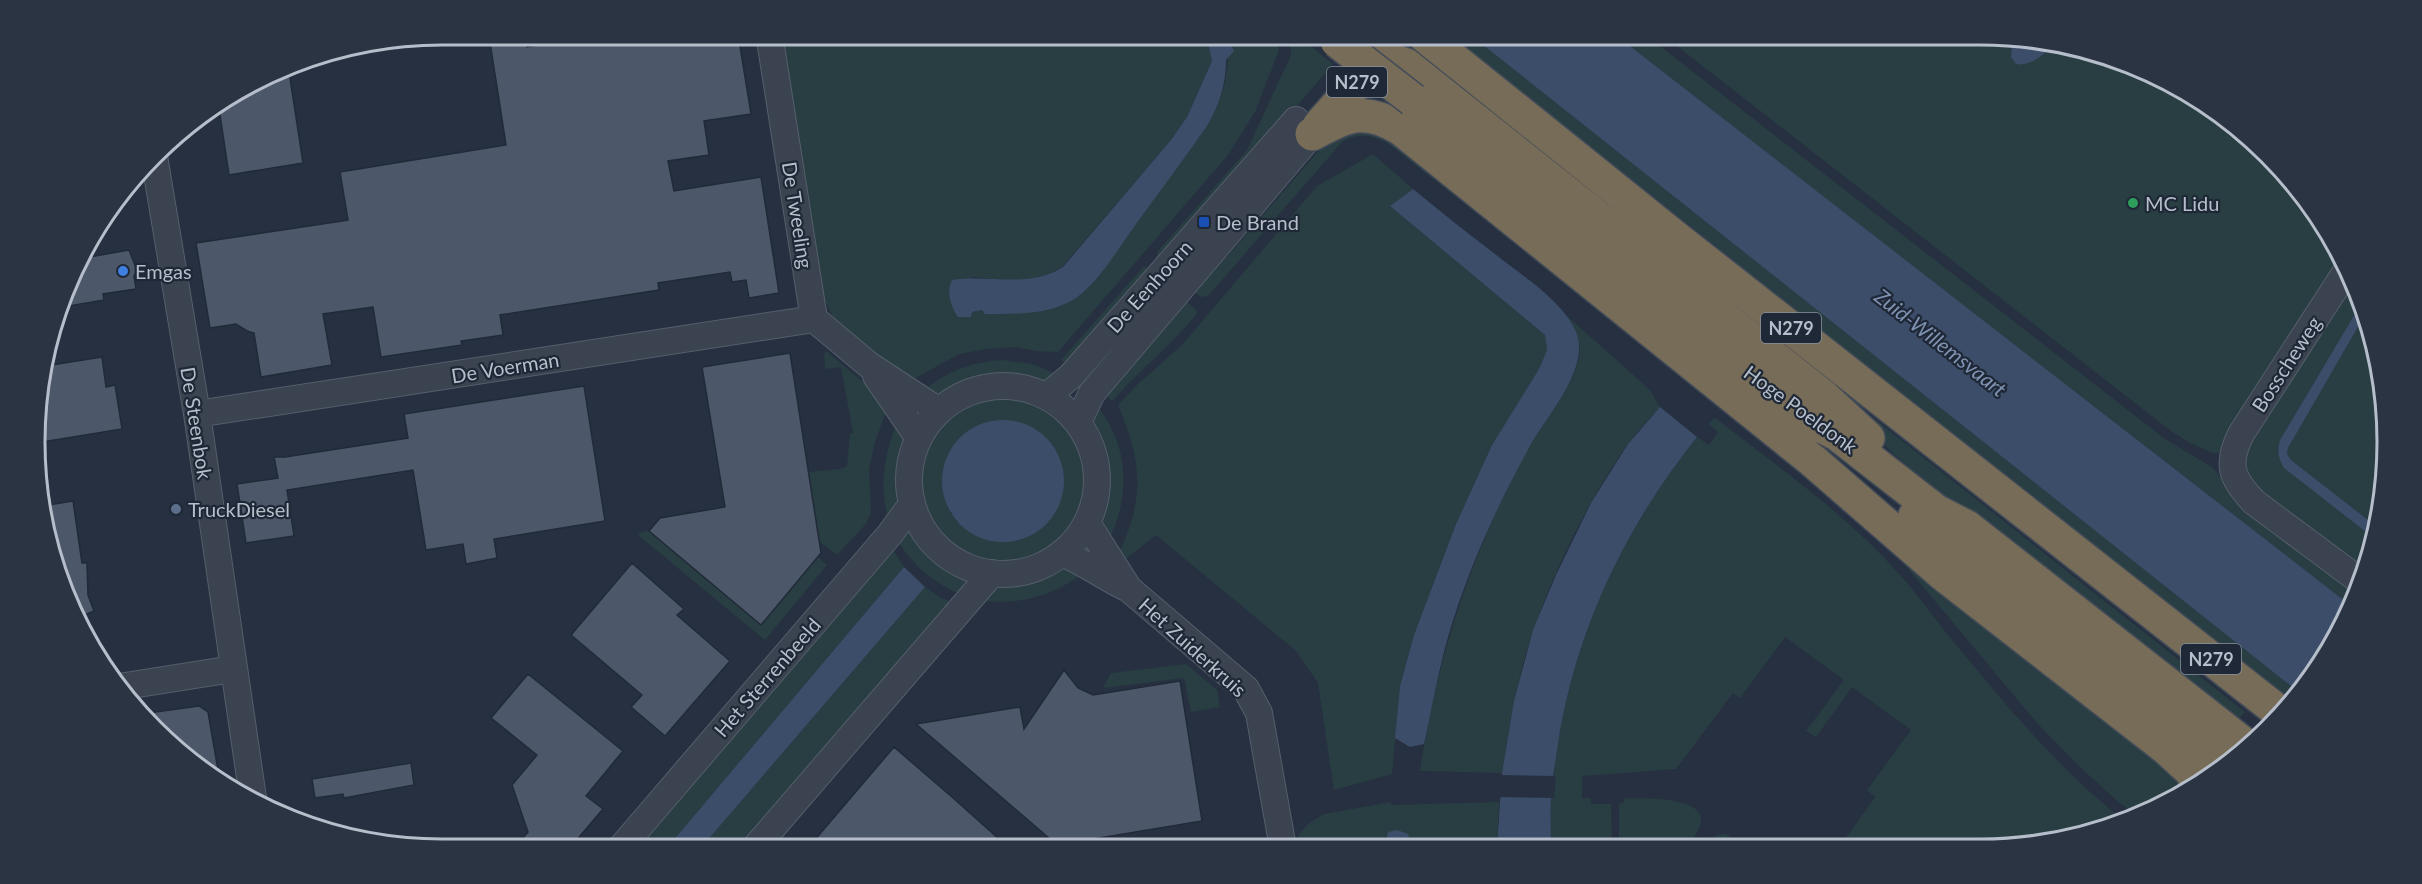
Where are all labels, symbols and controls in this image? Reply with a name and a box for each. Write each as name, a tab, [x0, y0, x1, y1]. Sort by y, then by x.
road number: N279	[1327, 67, 1387, 97]
street label: De Tweeling	[778, 160, 818, 270]
place label: MC Lidu	[2145, 191, 2219, 215]
marker: MC Lidu	[2126, 196, 2140, 210]
place label: De Brand	[1216, 210, 1299, 234]
marker: De Brand	[1197, 215, 1211, 229]
street label: De Eenhoorn	[1101, 235, 1197, 337]
place label: Emgas	[135, 259, 192, 283]
marker: Emgas	[116, 264, 130, 278]
water label: Zuid-Willemsvaart	[1869, 282, 2012, 401]
street label: Bosscheweg	[2246, 312, 2326, 416]
road number: N279	[1761, 313, 1821, 343]
street label: De Voerman	[449, 347, 561, 387]
street label: Hoge Poeldonk	[1740, 360, 1863, 459]
street label: De Steenbok	[176, 365, 218, 482]
place label: TruckDiesel	[188, 497, 290, 521]
marker: TruckDiesel	[169, 502, 183, 516]
street label: Het Zuiderkruis	[1134, 592, 1252, 702]
street label: Het Sterrenbeeld	[709, 613, 825, 741]
road number: N279	[2181, 644, 2241, 674]

